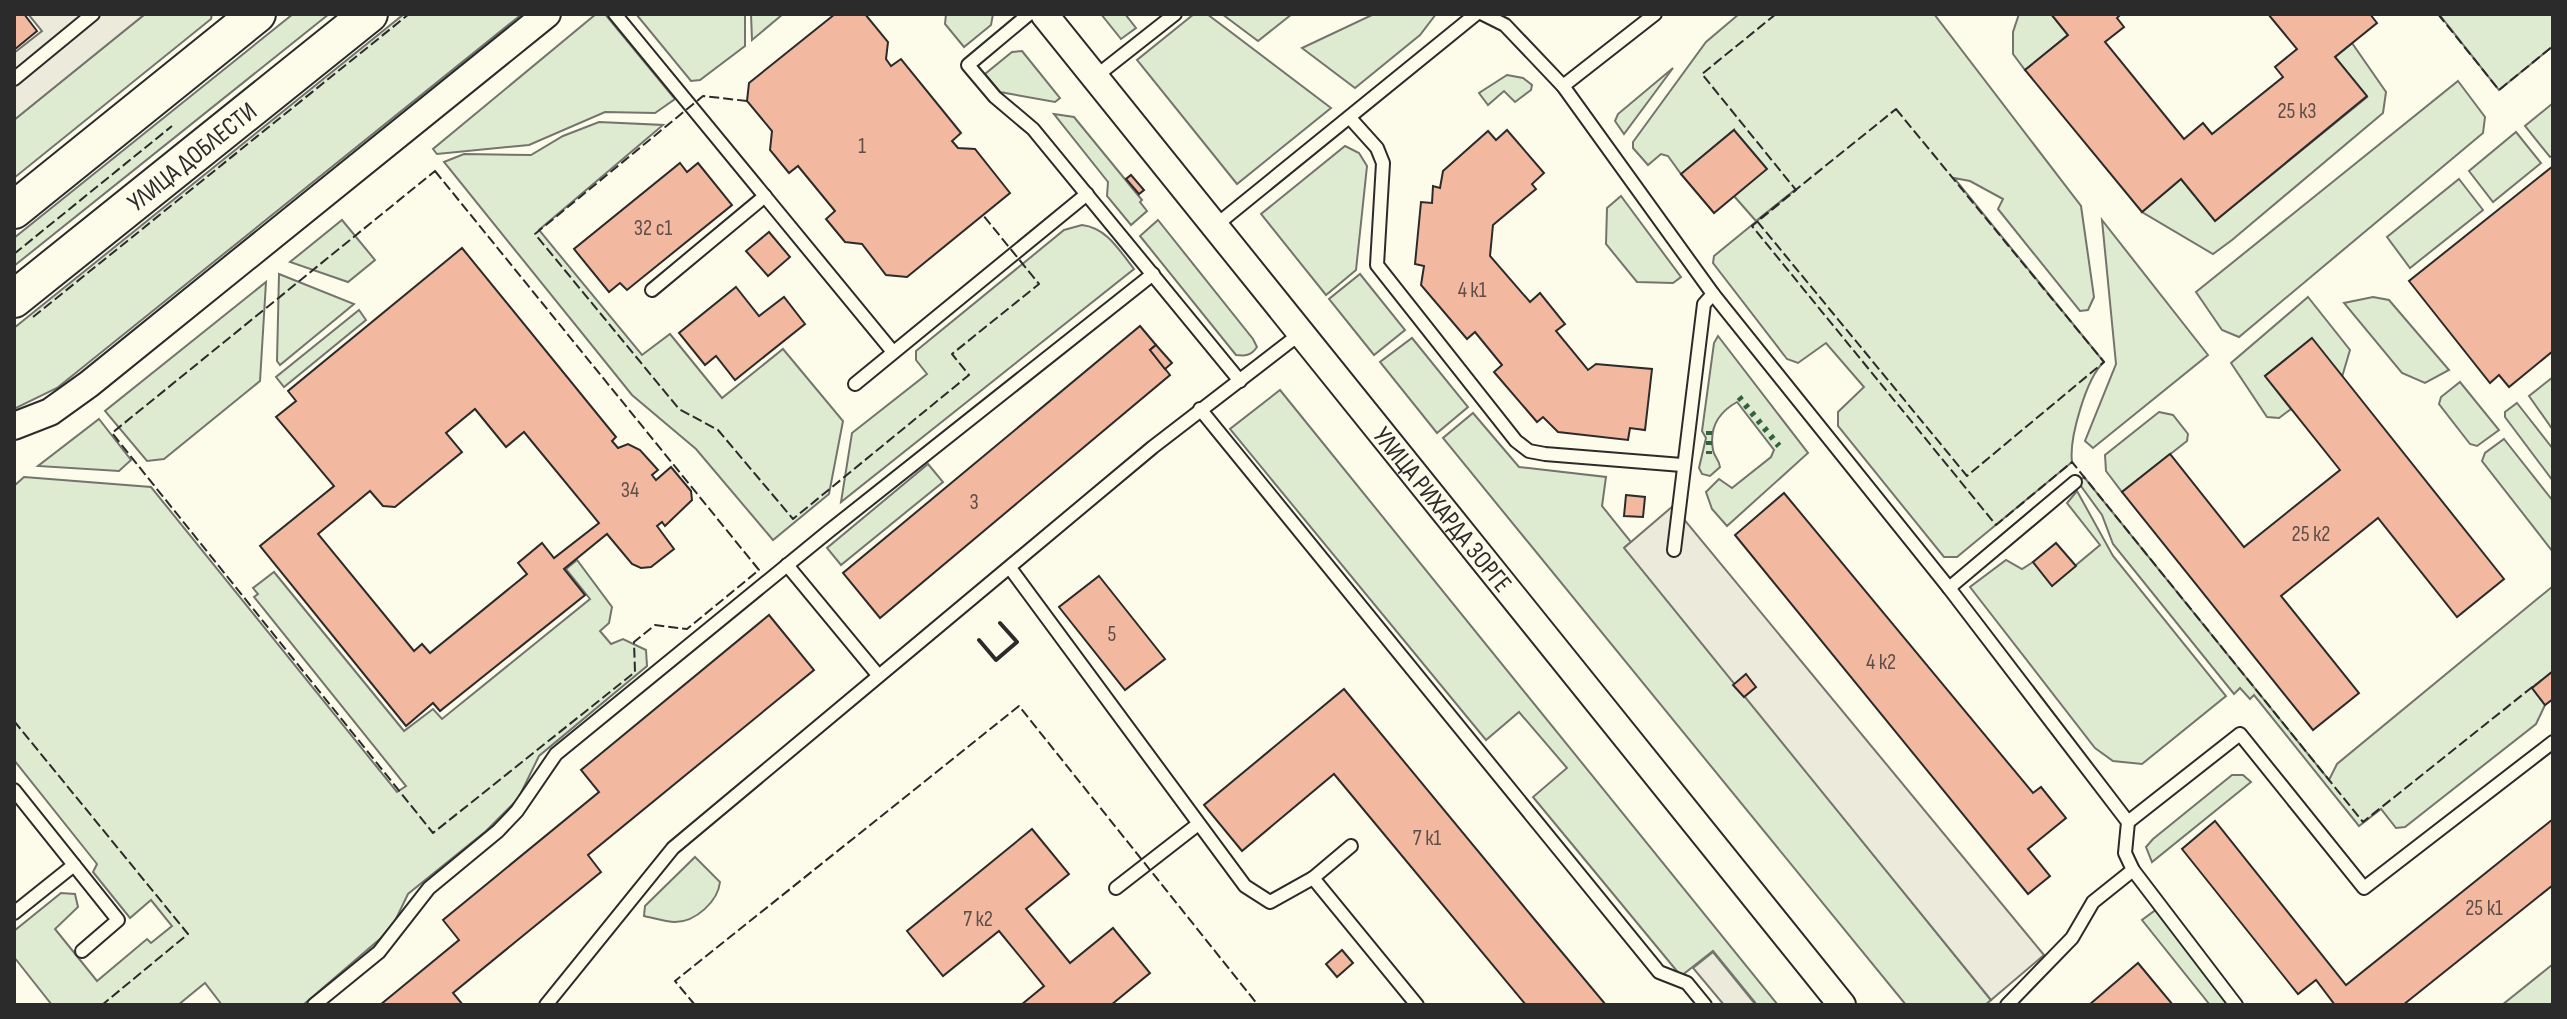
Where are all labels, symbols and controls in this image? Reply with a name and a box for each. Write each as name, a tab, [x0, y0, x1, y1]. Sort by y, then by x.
street label: УЛИЦА ДОБЛЕСТИ	[122, 96, 264, 219]
house number: 25 к3	[2278, 98, 2316, 125]
house number: 1	[858, 133, 866, 160]
house number: 32 с1	[634, 215, 672, 242]
house number: 4 к1	[1458, 277, 1487, 304]
street label: УЛИЦА РИХАРДА ЗОРГЕ	[1366, 421, 1518, 599]
house number: 34	[621, 477, 639, 504]
house number: 3	[969, 489, 979, 516]
house number: 25 к2	[2292, 521, 2330, 548]
house number: 5	[1108, 621, 1117, 648]
house number: 4 к2	[1866, 649, 1896, 676]
house number: 7 к1	[1413, 825, 1441, 852]
house number: 25 к1	[2465, 895, 2503, 922]
house number: 7 к2	[963, 906, 993, 933]

